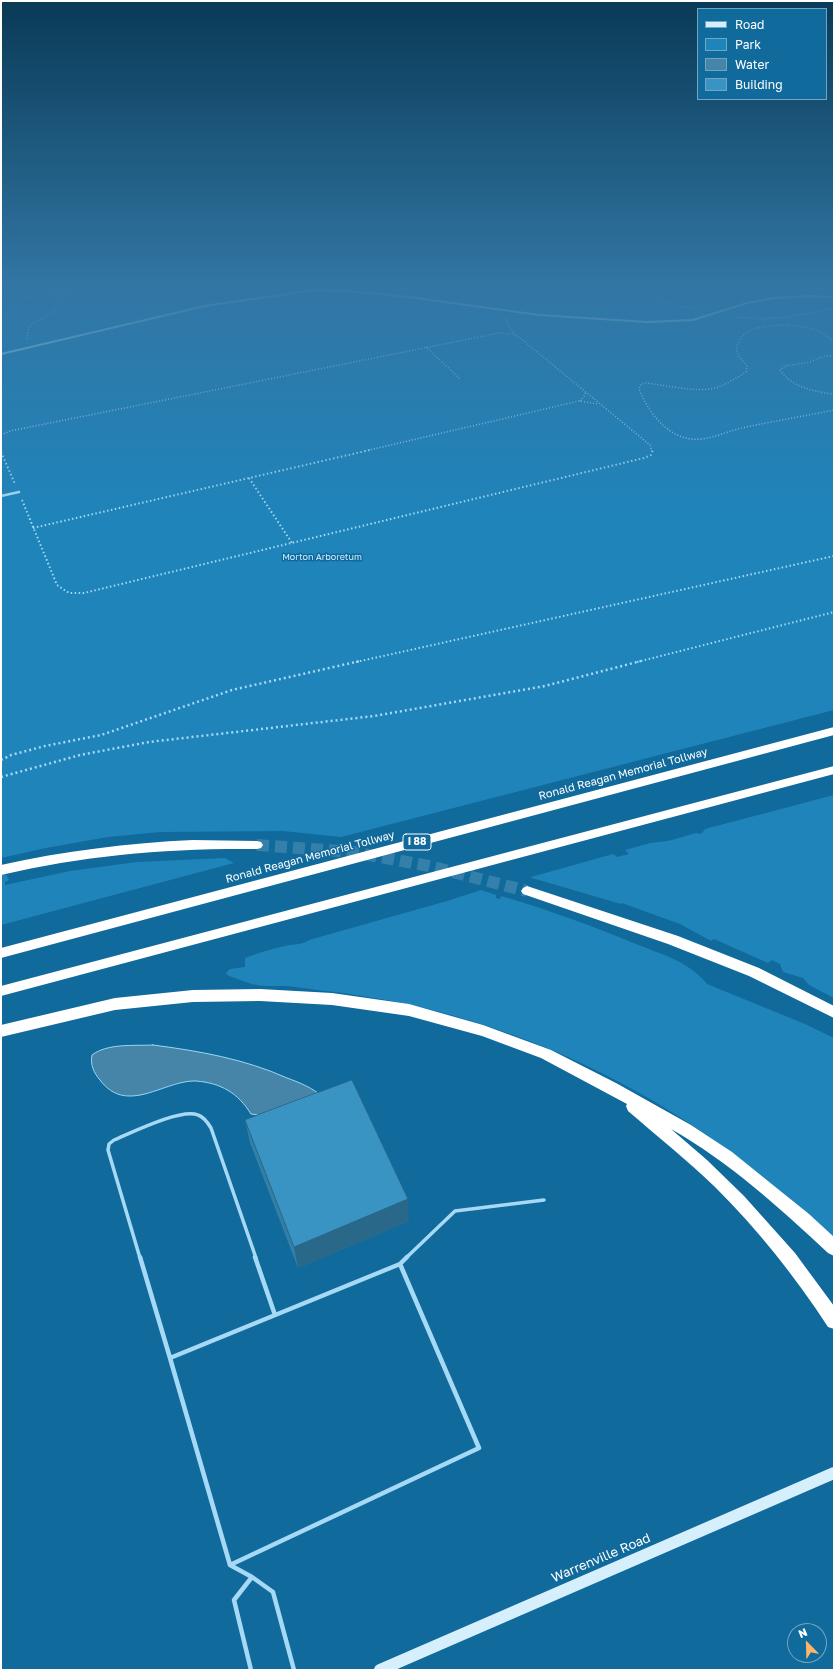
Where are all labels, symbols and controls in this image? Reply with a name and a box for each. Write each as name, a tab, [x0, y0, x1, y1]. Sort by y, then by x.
legend	[697, 8, 827, 100]
text: Road	[735, 17, 764, 32]
text: Park	[735, 37, 761, 52]
text: Water	[735, 57, 769, 72]
text: Building	[735, 77, 783, 92]
park label: Morton Arboretum	[282, 552, 362, 562]
street label: Ronald Reagan Memorial Tollway	[537, 745, 709, 803]
street label: Ronald Reagan Memorial Tollway	[224, 828, 396, 886]
road number: I 88	[403, 834, 431, 850]
street label: Warrenville Road	[549, 1530, 653, 1586]
north arrow	[787, 1623, 827, 1663]
text: N	[796, 1625, 809, 1640]

